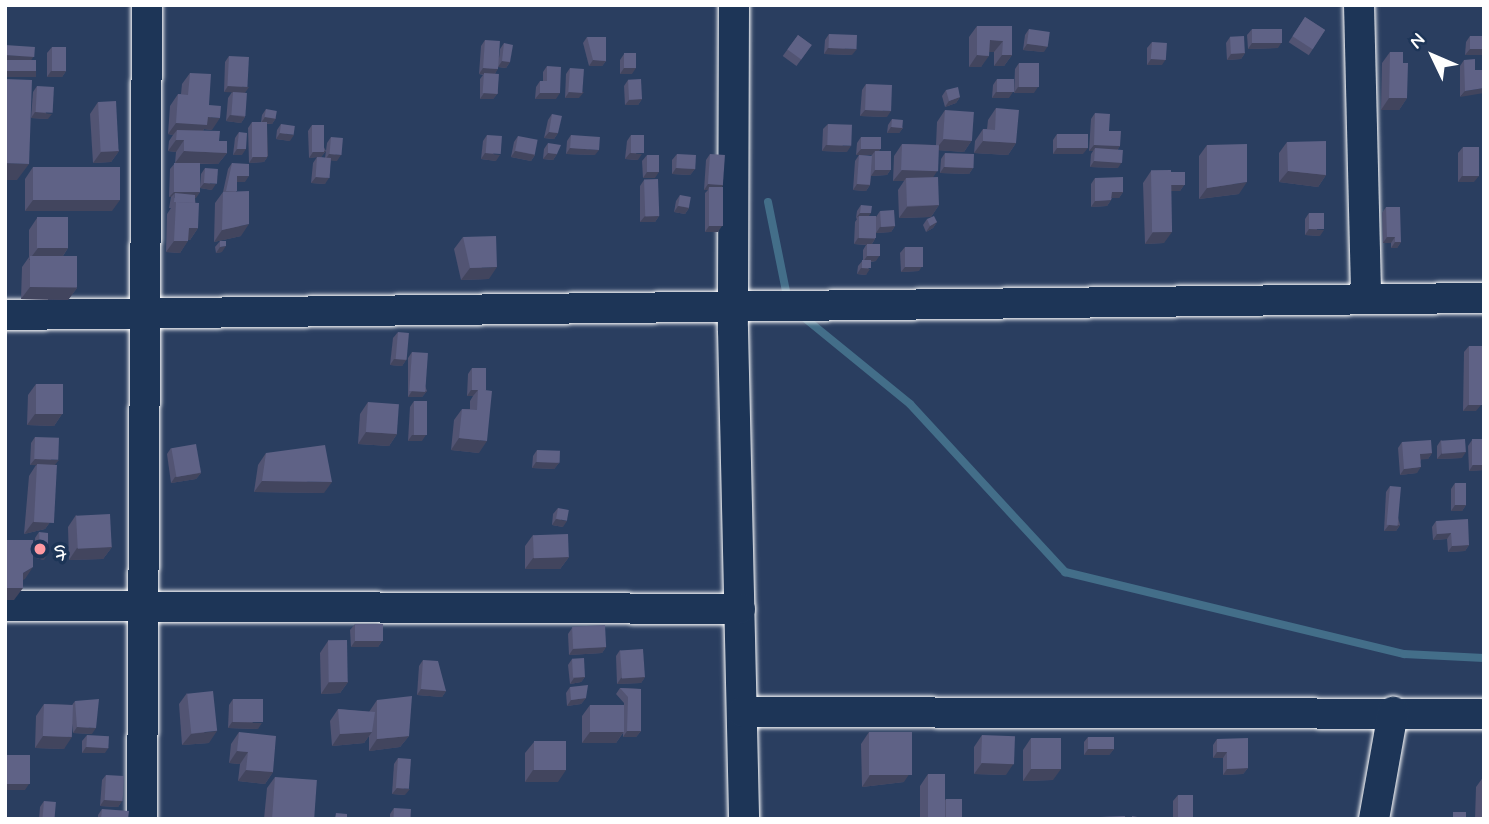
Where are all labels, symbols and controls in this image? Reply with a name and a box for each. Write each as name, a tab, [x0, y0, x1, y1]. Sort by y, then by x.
north arrow	[1398, 21, 1468, 91]
text: N	[1404, 28, 1431, 54]
place label: q	[54, 535, 67, 563]
marker: q	[32, 541, 48, 557]

